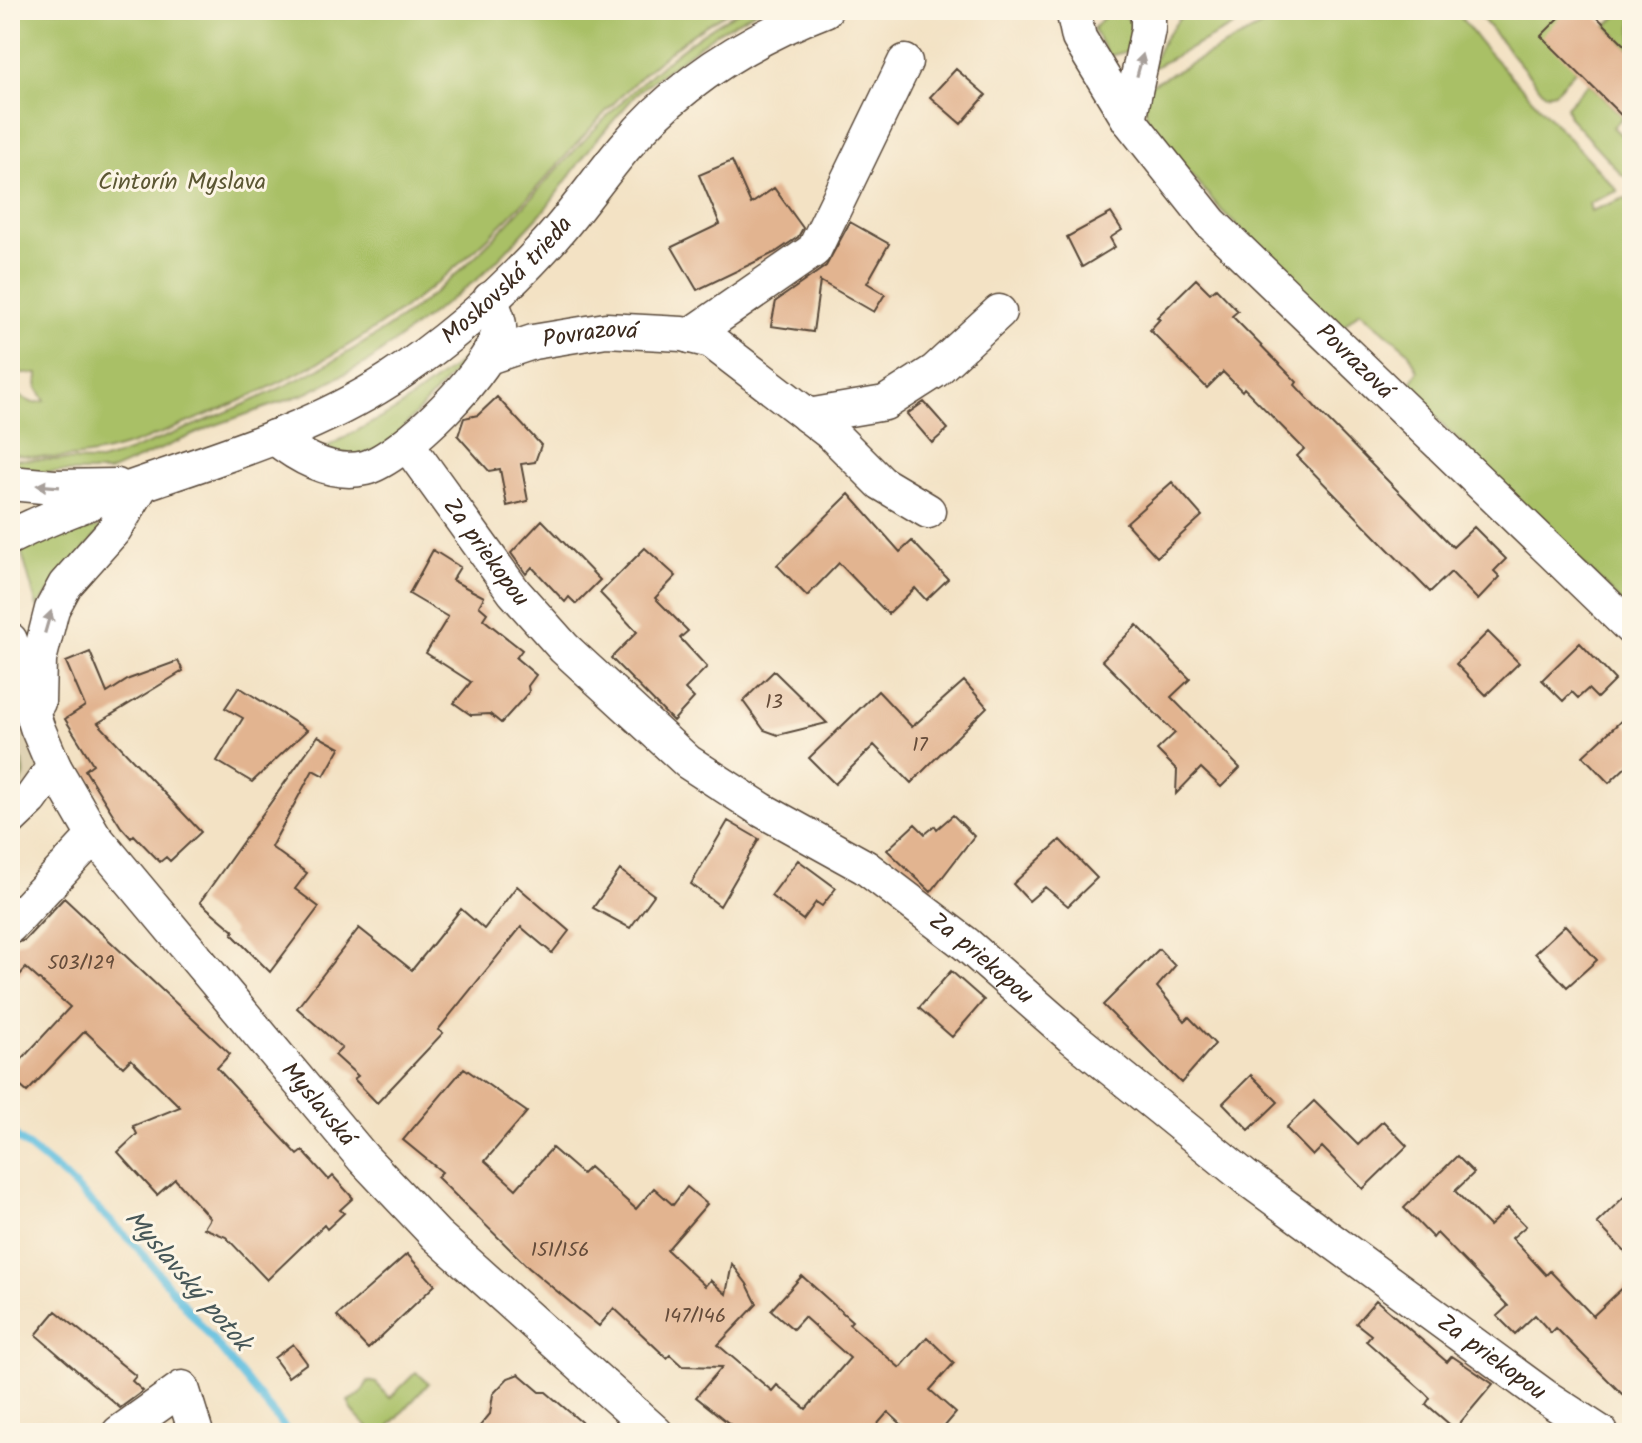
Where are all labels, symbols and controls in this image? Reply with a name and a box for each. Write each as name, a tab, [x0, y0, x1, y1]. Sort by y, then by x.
one-way arrow	[1134, 53, 1147, 77]
park label: Cintorín Myslava	[98, 163, 266, 202]
street label: Moskovská trieda	[432, 207, 583, 355]
street label: Povrazová	[539, 311, 641, 360]
street label: Povrazová	[1307, 314, 1405, 411]
one-way arrow	[35, 479, 60, 492]
street label: Za priekopou	[432, 489, 539, 617]
one-way arrow	[42, 610, 55, 634]
house number: 13	[765, 687, 783, 719]
house number: 17	[912, 730, 929, 762]
street label: Za priekopou	[920, 902, 1043, 1015]
house number: 503/129	[48, 948, 115, 980]
street label: Myslavská	[271, 1053, 367, 1158]
water label: Myslavský potok	[113, 1200, 264, 1365]
house number: 151/156	[531, 1235, 589, 1267]
house number: 147/146	[664, 1301, 726, 1333]
street label: Za priekopou	[1428, 1304, 1555, 1411]

